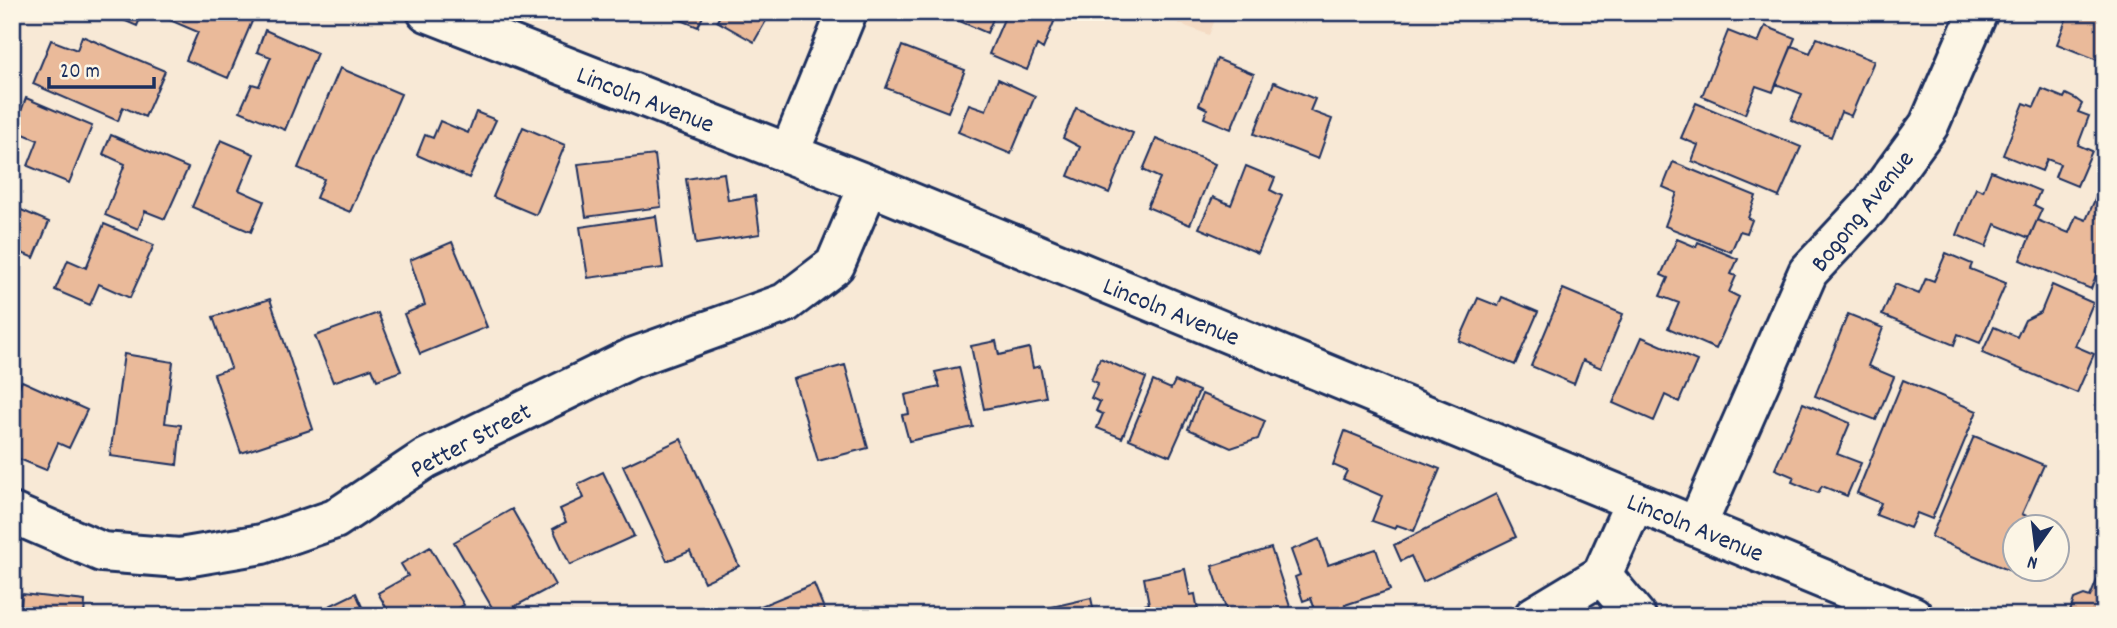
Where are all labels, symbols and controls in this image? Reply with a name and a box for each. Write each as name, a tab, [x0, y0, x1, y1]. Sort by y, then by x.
scale bar	[49, 46, 154, 90]
text: 20 m	[60, 58, 100, 88]
street label: Lincoln Avenue	[571, 58, 719, 144]
street label: Bogong Avenue	[1803, 143, 1924, 281]
street label: Lincoln Avenue	[1097, 269, 1245, 358]
street label: Petter Street	[404, 394, 539, 490]
street label: Lincoln Avenue	[1621, 485, 1769, 574]
north arrow	[2002, 512, 2072, 582]
text: N	[2025, 547, 2041, 575]

